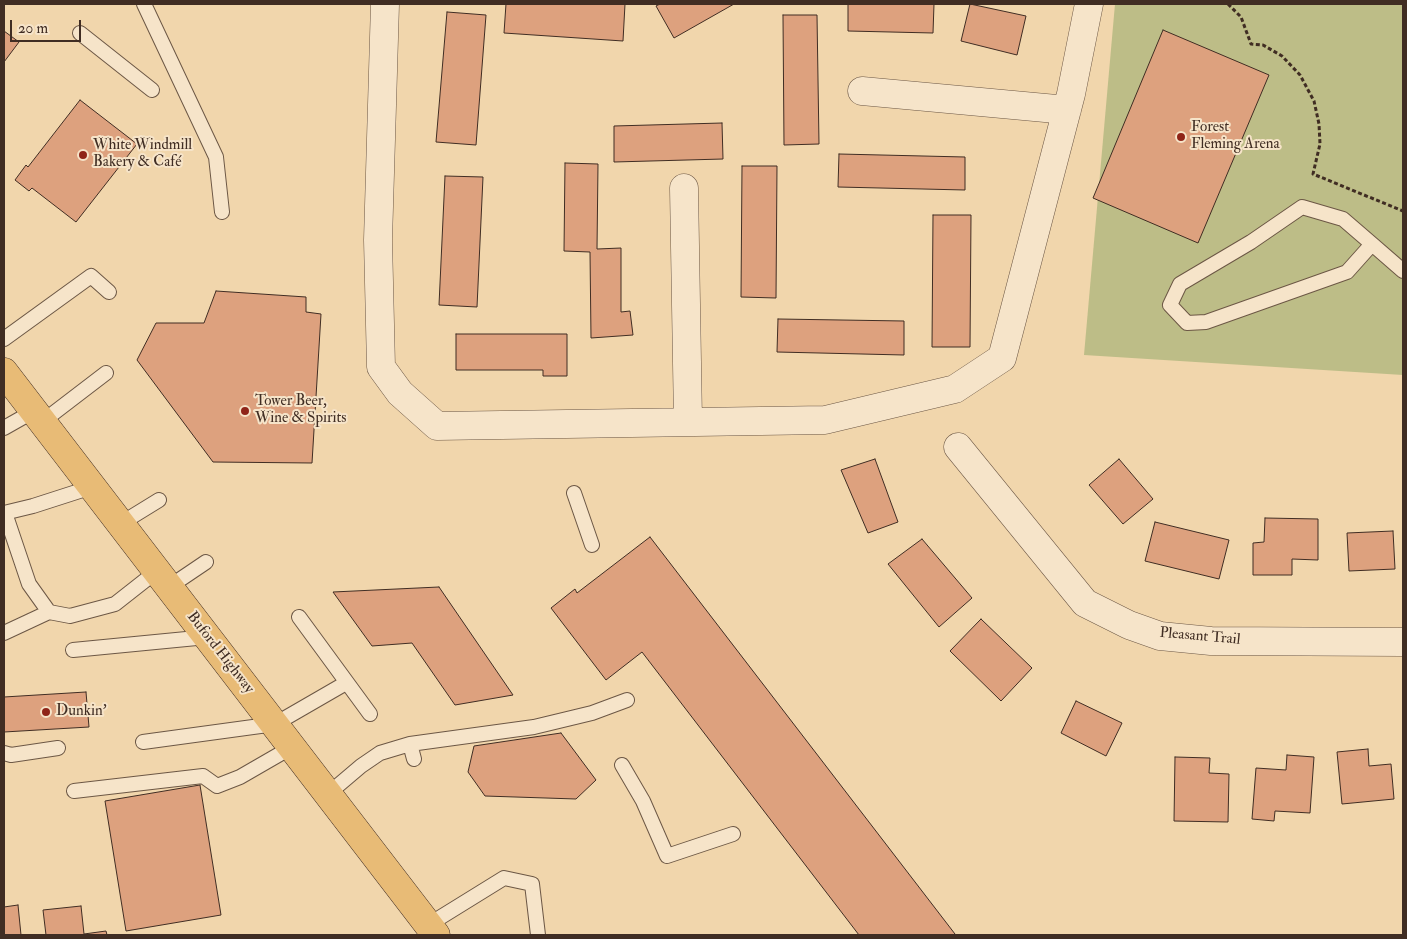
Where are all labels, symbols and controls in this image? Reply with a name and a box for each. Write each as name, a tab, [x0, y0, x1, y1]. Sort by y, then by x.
scale bar	[12, 10, 84, 42]
text: 20 m	[18, 19, 48, 38]
place label: Forest Fleming Arena	[1191, 119, 1280, 154]
marker: Forest Fleming Arena	[1175, 131, 1187, 143]
place label: White Windmill Bakery & Café	[93, 137, 192, 172]
marker: White Windmill Bakery & Café	[77, 149, 89, 161]
place label: Tower Beer, Wine & Spirits	[255, 393, 346, 428]
marker: Tower Beer, Wine & Spirits	[239, 405, 251, 417]
street label: Buford Highway	[182, 609, 258, 697]
street label: Pleasant Trail	[1159, 625, 1241, 649]
place label: Dunkin'	[56, 703, 106, 721]
marker: Dunkin'	[40, 706, 52, 718]

